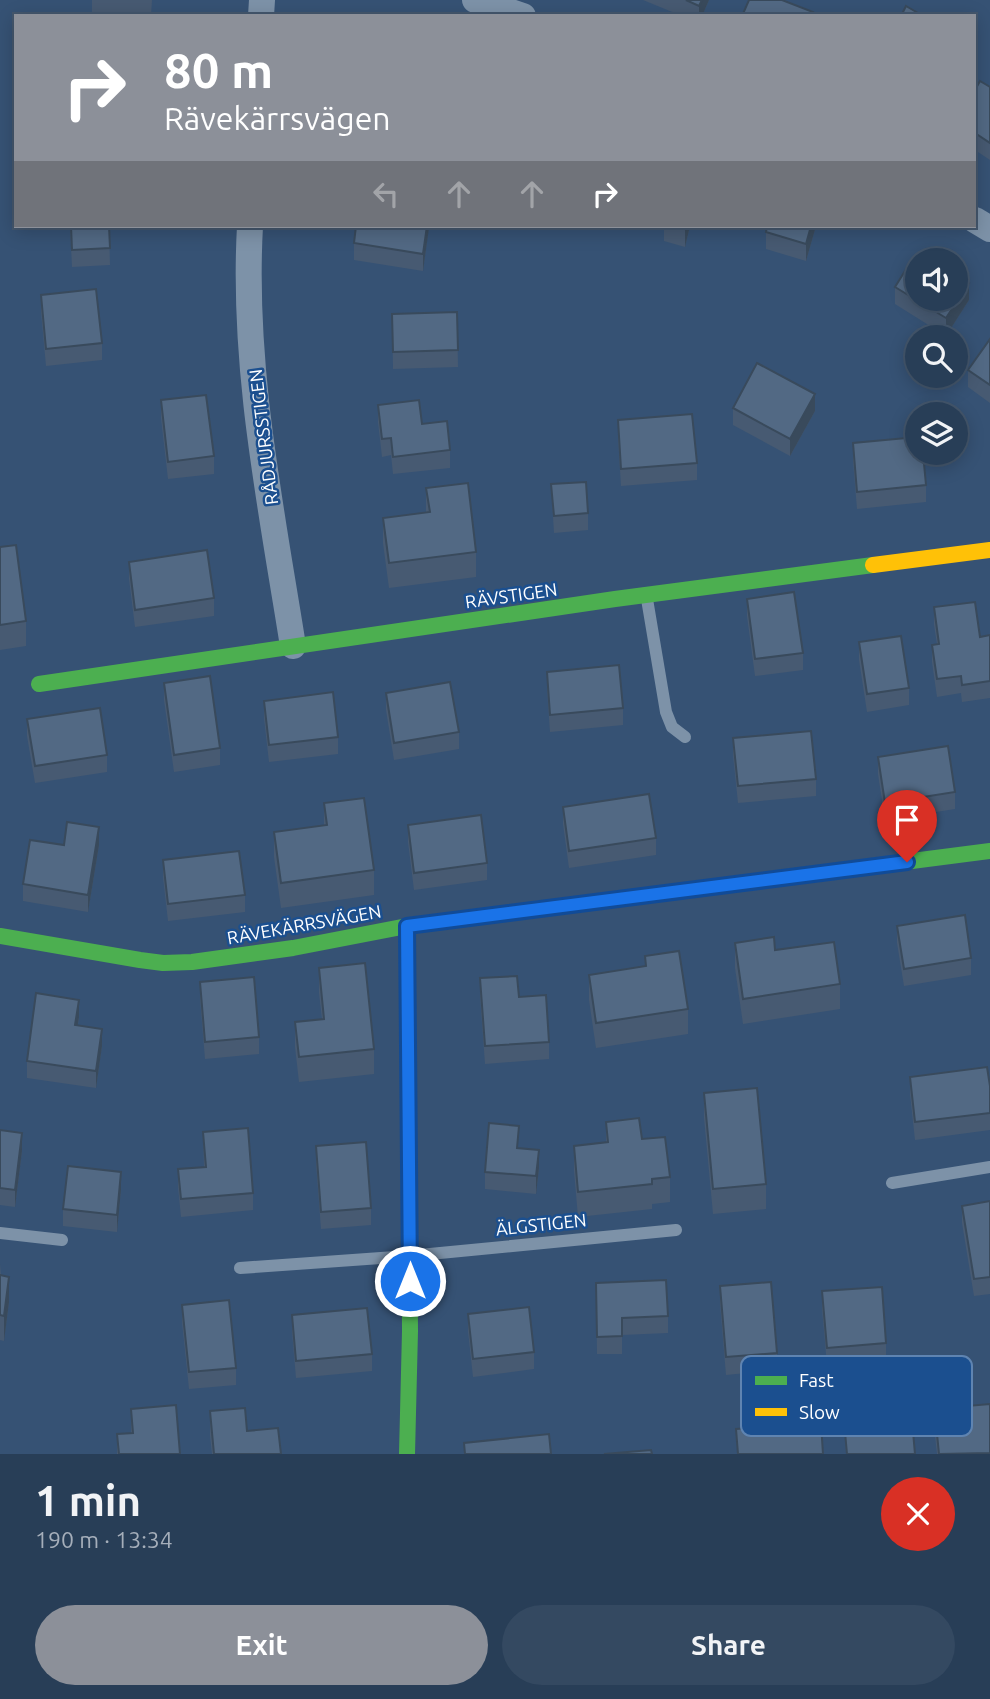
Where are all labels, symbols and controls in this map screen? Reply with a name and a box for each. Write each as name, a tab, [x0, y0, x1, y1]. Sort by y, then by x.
icon: right	[49, 42, 140, 133]
text: 80 m	[164, 42, 273, 97]
text: Rävekärrsvägen	[164, 100, 391, 136]
icon: left	[367, 175, 405, 213]
icon: ahead	[440, 175, 478, 213]
icon: ahead	[513, 175, 551, 213]
icon: right	[586, 175, 624, 213]
map controls	[905, 248, 968, 465]
button: sound	[905, 248, 968, 311]
button: search	[905, 325, 968, 388]
street label: RÅDJURSSTIGEN	[245, 368, 281, 506]
button: layers	[905, 402, 968, 465]
street label: RÄVSTIGEN	[464, 579, 558, 611]
pin	[877, 790, 937, 862]
icon: arrive	[888, 801, 926, 839]
street label: RÄVEKÄRRSVÄGEN	[225, 901, 383, 947]
street label: ÄLGSTIGEN	[495, 1209, 587, 1239]
position arrow	[373, 1244, 447, 1318]
legend	[741, 1356, 972, 1436]
text: Fast	[799, 1369, 834, 1391]
text: Slow	[799, 1401, 840, 1423]
text: 1 min	[35, 1477, 141, 1524]
button: close	[881, 1477, 955, 1551]
text: 190 m · 13:34	[35, 1527, 173, 1552]
button: Exit	[35, 1605, 488, 1685]
button: Share	[502, 1605, 955, 1685]

